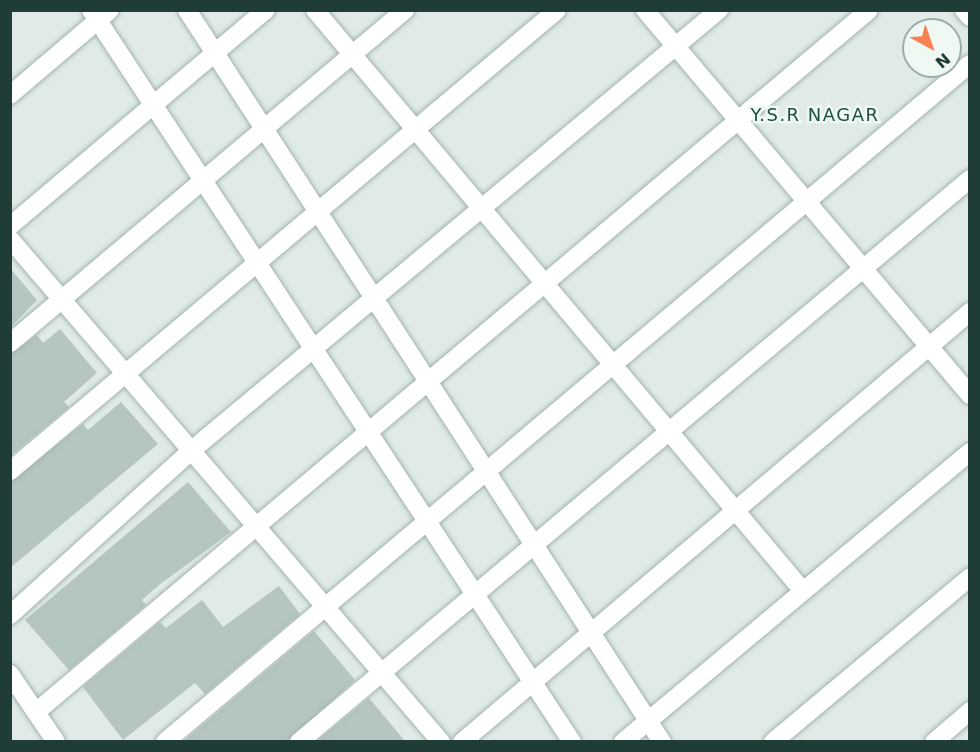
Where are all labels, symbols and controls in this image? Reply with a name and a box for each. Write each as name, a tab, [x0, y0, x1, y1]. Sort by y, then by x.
north arrow	[902, 18, 962, 78]
text: N	[931, 49, 954, 72]
district label: Y.S.R NAGAR	[750, 104, 880, 126]

